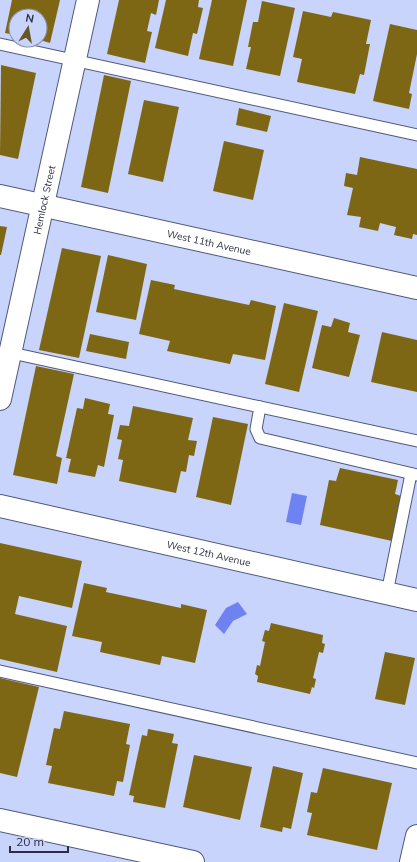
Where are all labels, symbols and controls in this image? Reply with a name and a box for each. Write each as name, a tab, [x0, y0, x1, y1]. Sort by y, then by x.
north arrow	[8, 8, 48, 48]
text: N	[24, 11, 35, 26]
street label: Hemlock Street	[30, 164, 58, 236]
street label: West 11th Avenue	[165, 227, 252, 258]
street label: West 12th Avenue	[165, 538, 252, 569]
scale bar	[10, 828, 68, 854]
text: 20 m	[16, 834, 44, 849]

